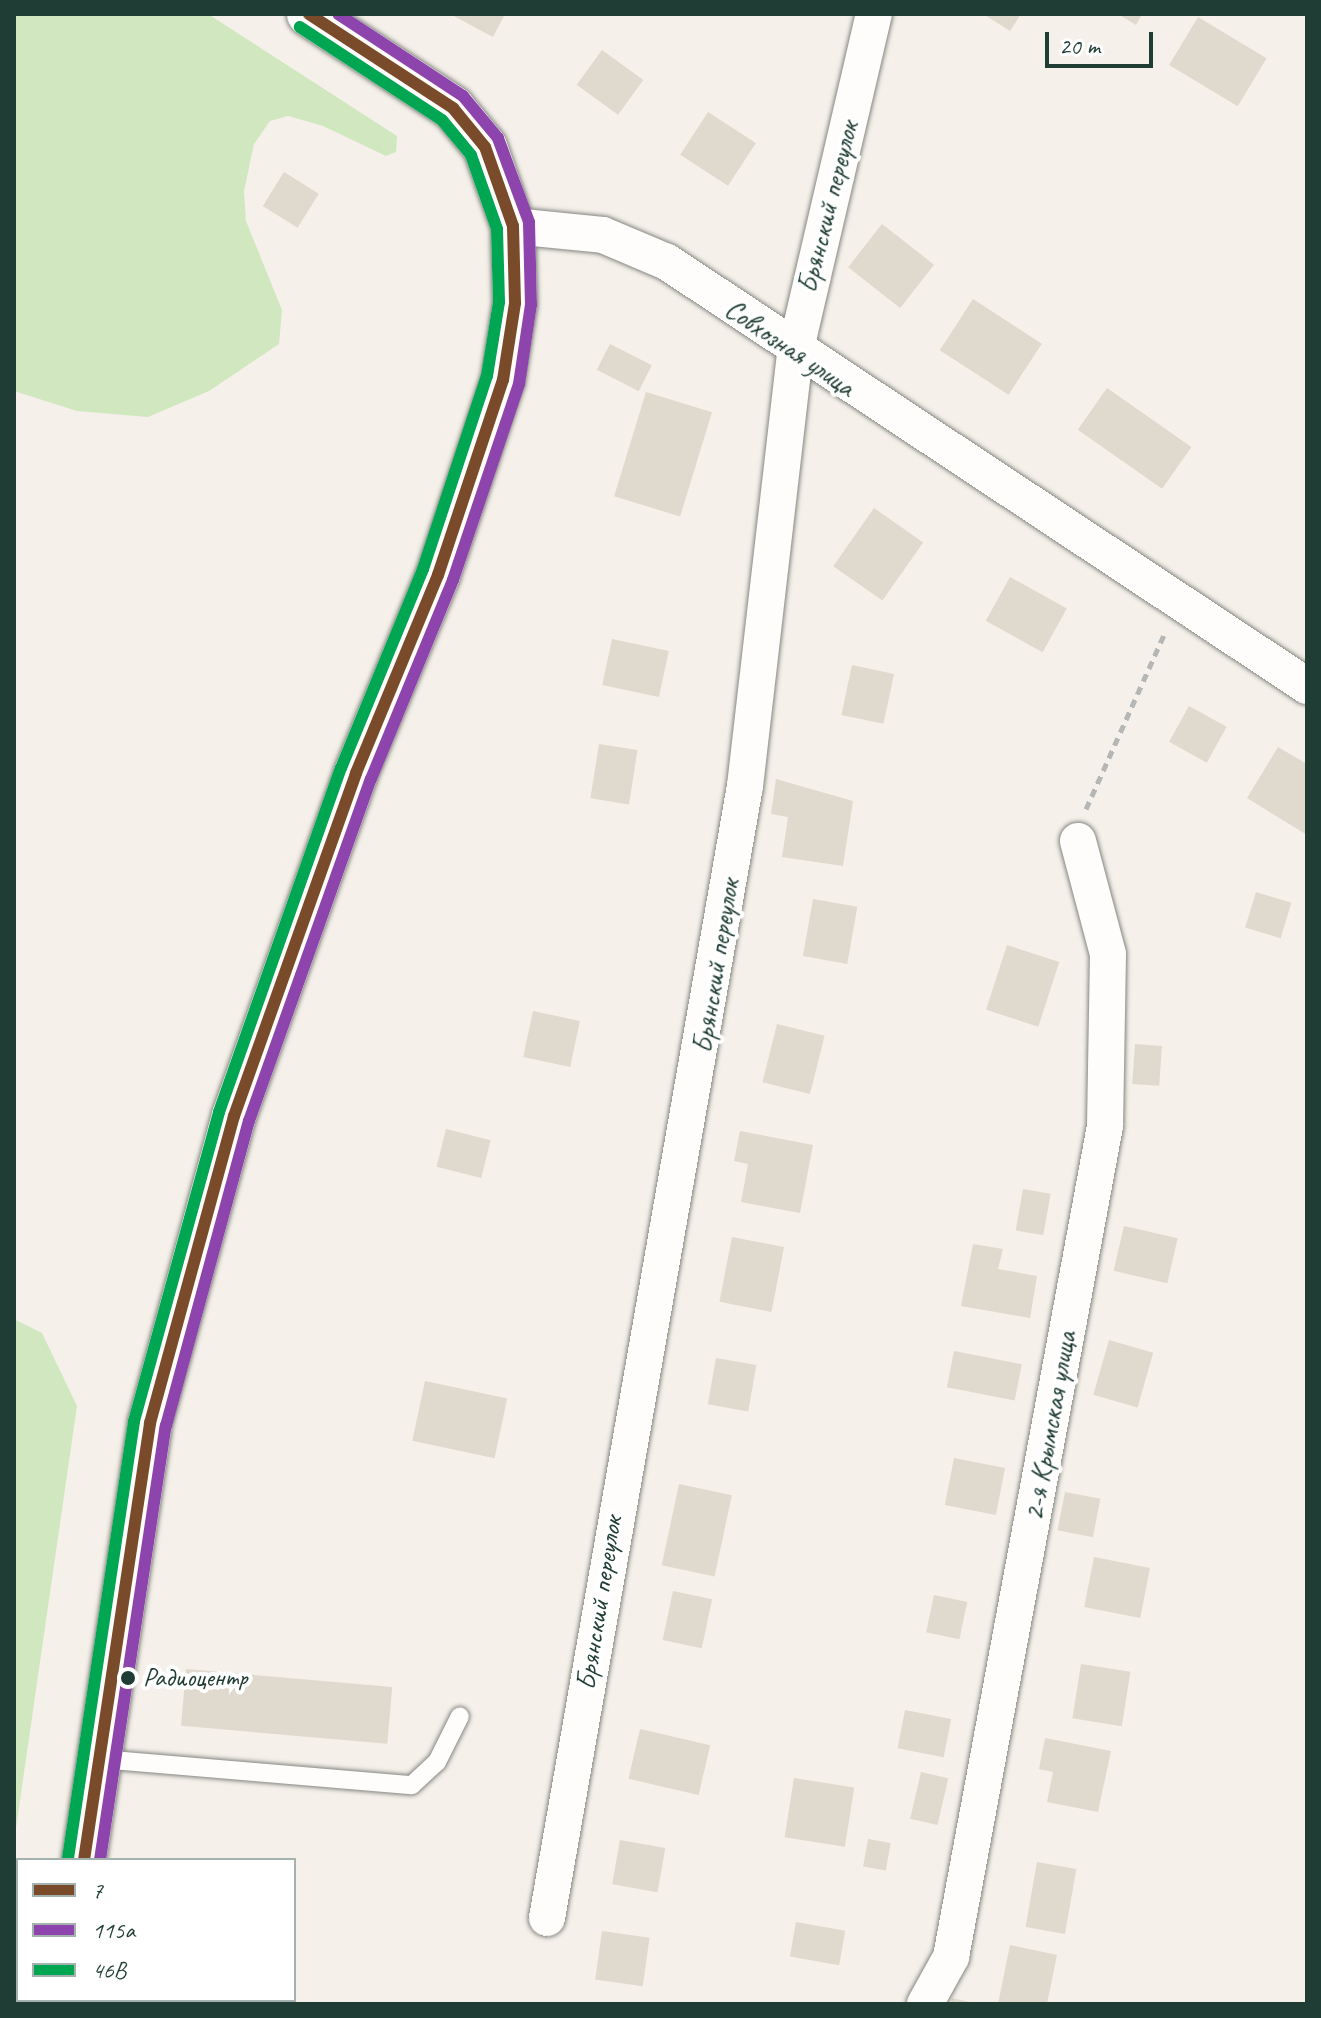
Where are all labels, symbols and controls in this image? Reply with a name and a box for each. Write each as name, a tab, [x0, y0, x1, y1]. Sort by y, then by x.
scale bar	[1049, 16, 1157, 66]
text: 20 m	[1059, 31, 1100, 61]
street label: Брянский переулок	[790, 118, 866, 296]
street label: Совхозная улица	[717, 291, 863, 405]
street label: Брянский переулок	[686, 877, 746, 1055]
street label: 2-я Крымская улица	[1017, 1328, 1083, 1524]
street label: Брянский переулок	[569, 1514, 629, 1692]
place label: Радиоцентр	[143, 1662, 247, 1694]
marker: Радиоцентр	[120, 1670, 136, 1686]
legend	[16, 1858, 296, 2002]
text: 7	[92, 1875, 103, 1905]
text: 115а	[92, 1915, 135, 1945]
text: 46В	[92, 1955, 126, 1985]

